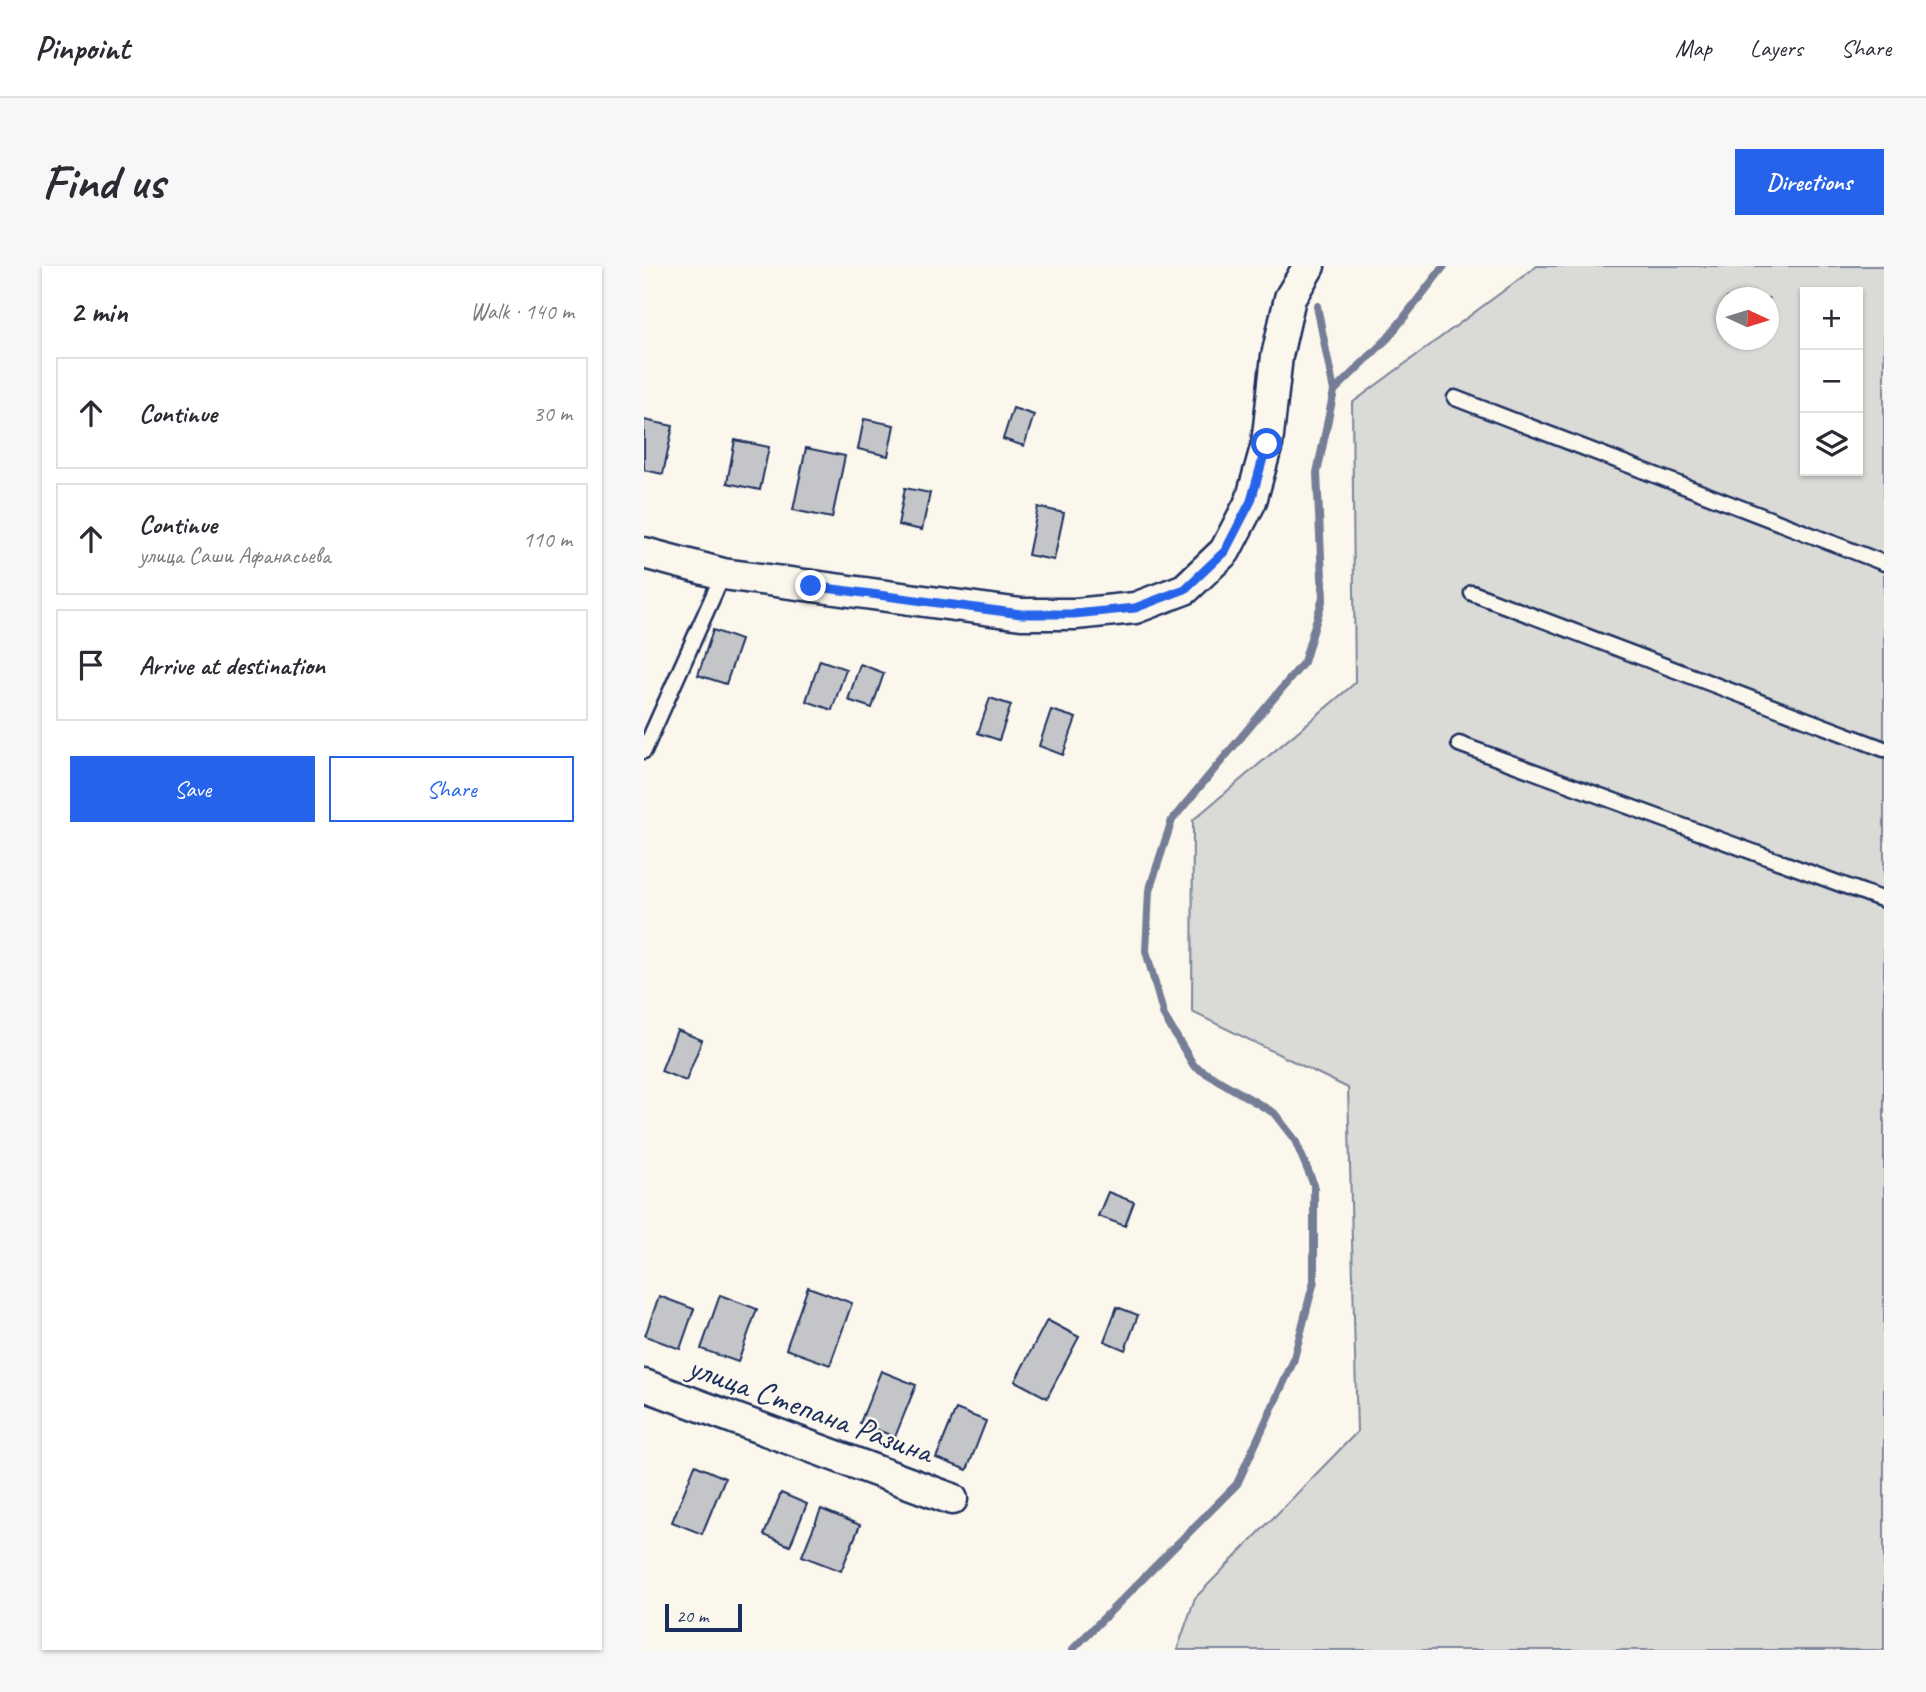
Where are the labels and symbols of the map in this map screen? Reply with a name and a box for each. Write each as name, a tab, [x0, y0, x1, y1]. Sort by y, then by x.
north arrow	[1716, 287, 1779, 350]
route start	[1251, 428, 1282, 459]
route end	[795, 570, 826, 601]
street label: улица Степана Разина	[681, 1345, 941, 1473]
scale bar	[665, 1601, 742, 1633]

